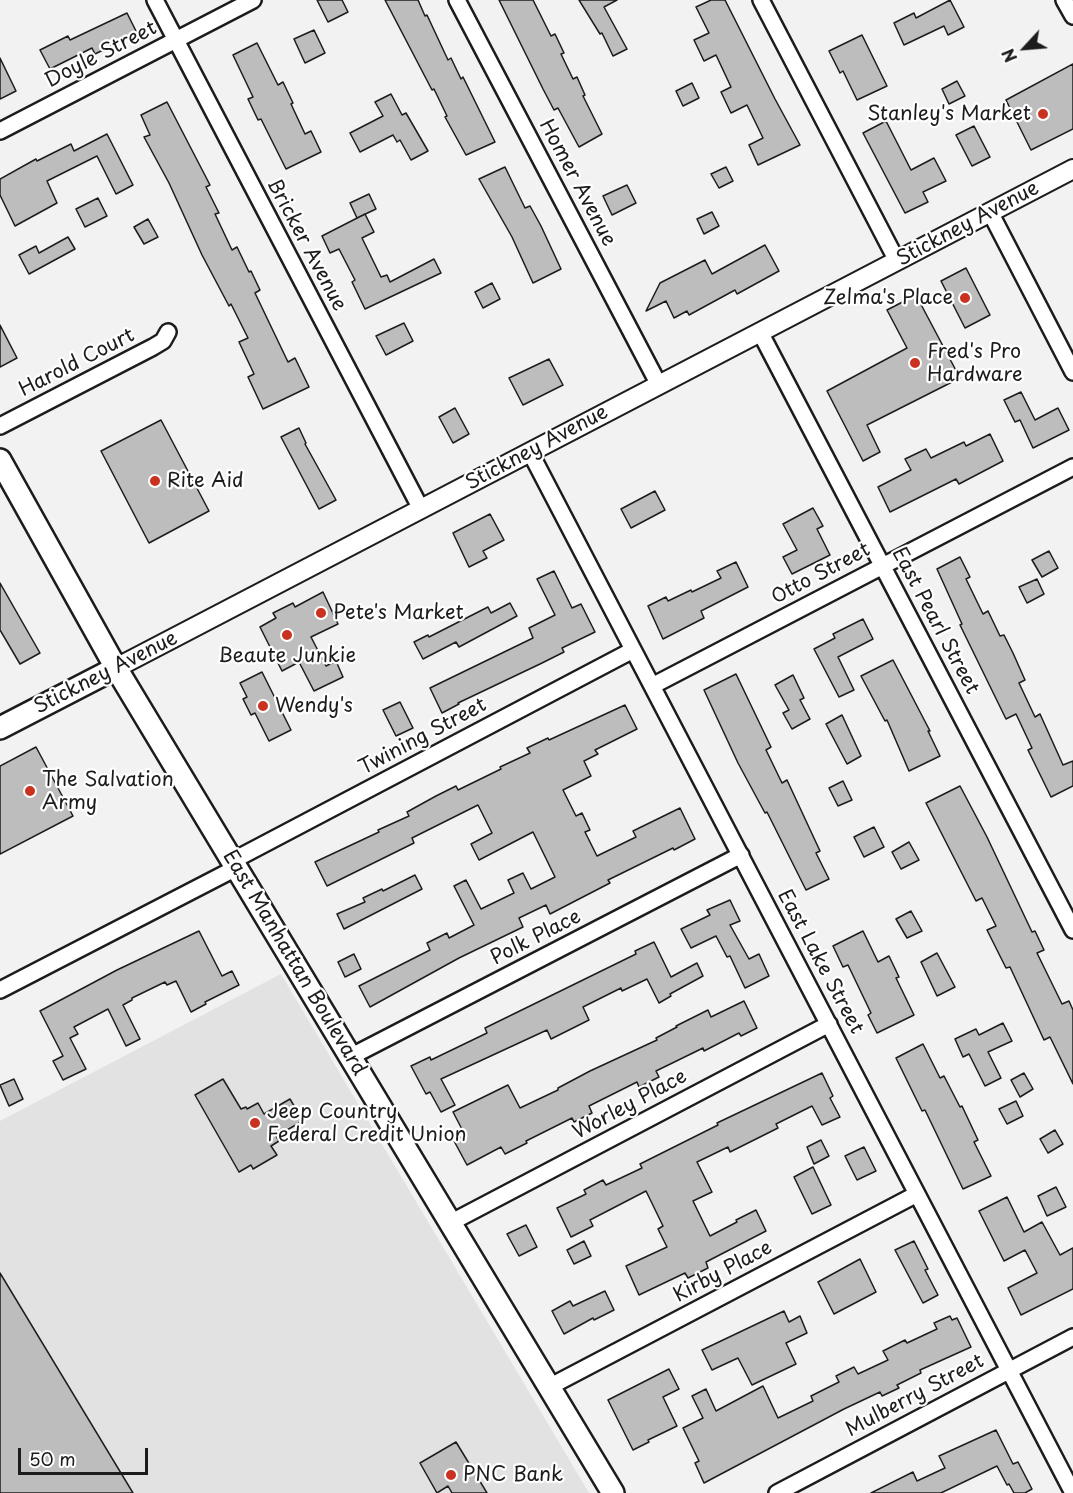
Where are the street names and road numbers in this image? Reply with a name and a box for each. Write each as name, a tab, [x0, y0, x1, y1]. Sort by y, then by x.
street label: Doyle Street	[41, 17, 161, 93]
street label: Homer Avenue	[534, 116, 620, 250]
street label: Bricker Avenue	[261, 175, 351, 315]
street label: Stickney Avenue	[893, 176, 1043, 272]
street label: Harold Court	[15, 324, 139, 402]
street label: Stickney Avenue	[462, 400, 612, 496]
street label: Otto Street	[767, 538, 875, 610]
street label: East Pearl Street	[886, 543, 984, 699]
street label: Stickney Avenue	[30, 627, 182, 719]
street label: Twining Street	[355, 693, 491, 781]
street label: East Manhattan Boulevard	[217, 846, 371, 1080]
street label: East Lake Street	[772, 886, 868, 1038]
street label: Polk Place	[487, 905, 585, 971]
street label: Worley Place	[569, 1065, 691, 1145]
street label: Kirby Place	[670, 1236, 776, 1308]
street label: Mulberry Street	[842, 1349, 988, 1443]

